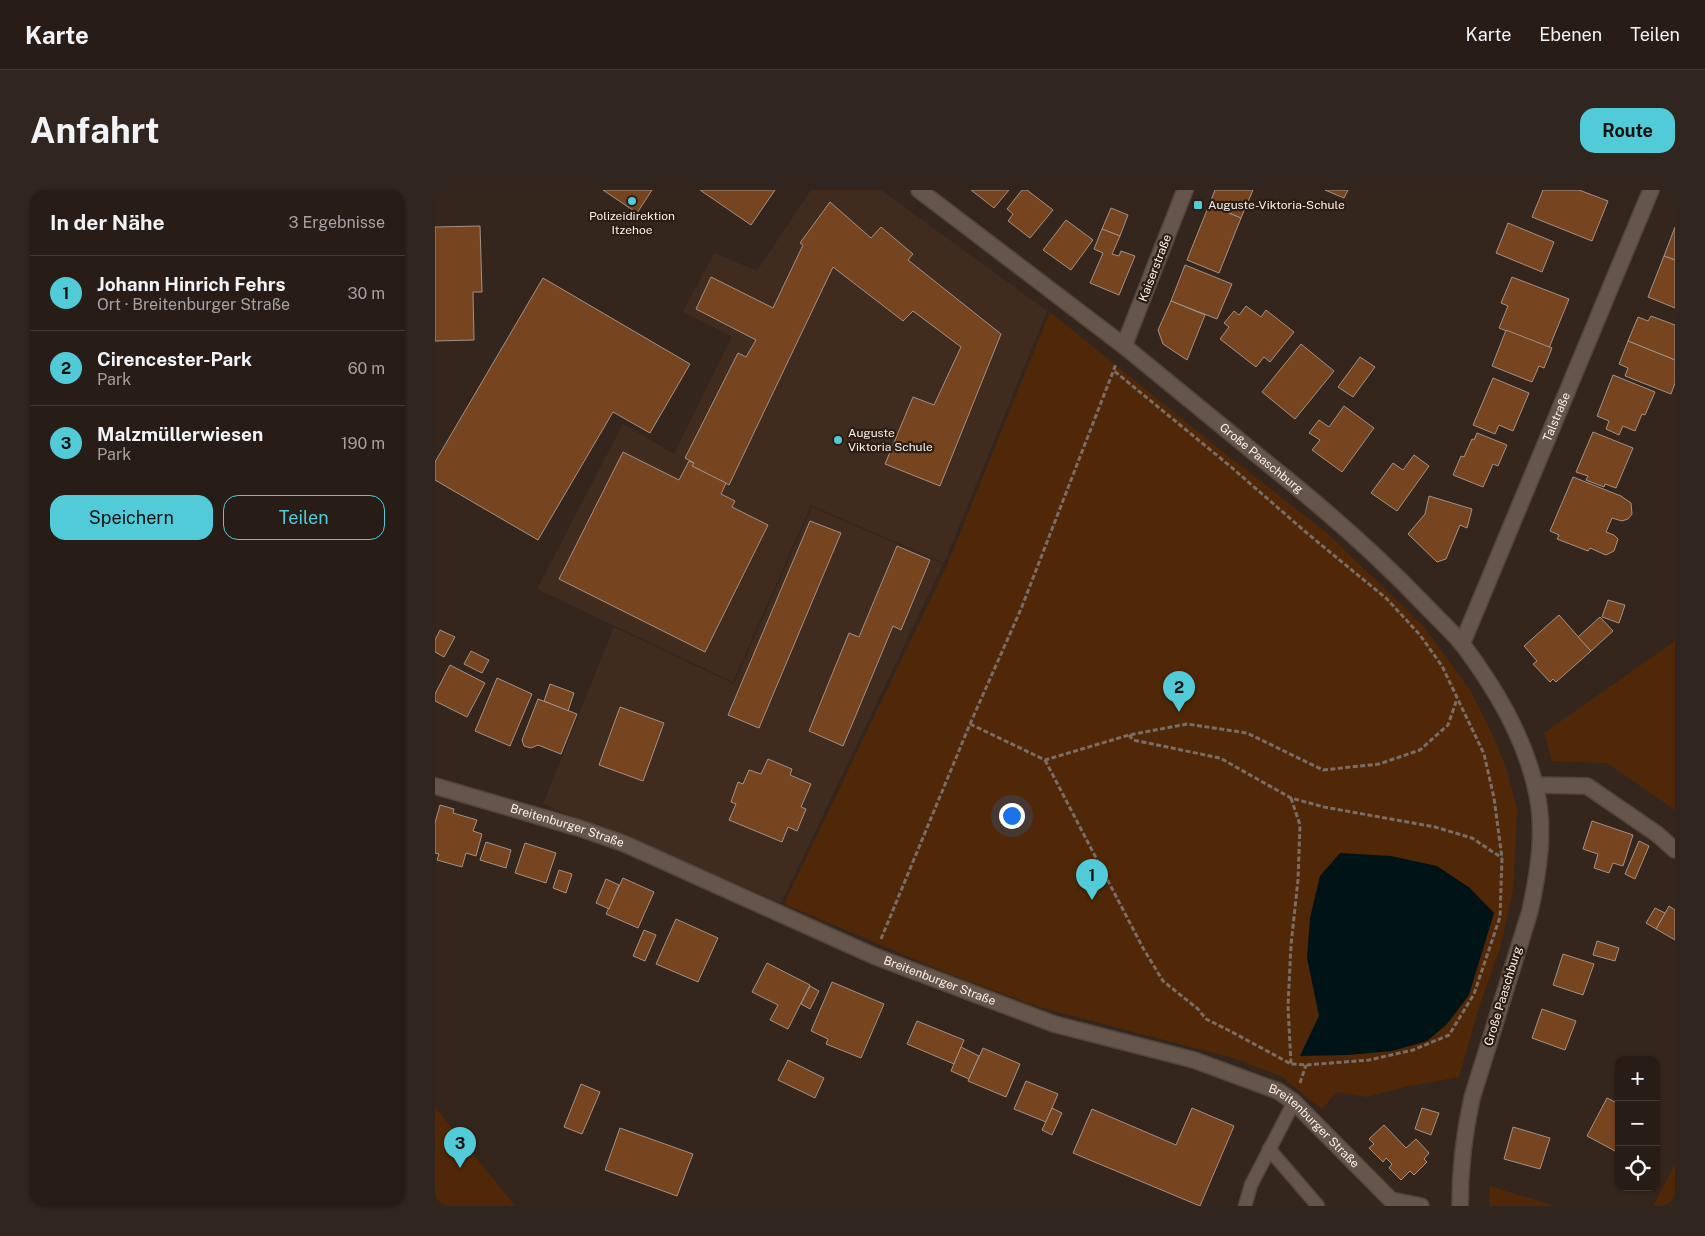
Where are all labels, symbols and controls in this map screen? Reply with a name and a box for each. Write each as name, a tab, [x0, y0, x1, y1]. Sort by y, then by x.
text: Karte	[25, 21, 89, 49]
text: Karte	[1466, 24, 1511, 45]
text: Ebenen	[1539, 24, 1602, 45]
text: Teilen	[1630, 24, 1680, 45]
button: Route	[1580, 108, 1675, 153]
text: Anfahrt	[30, 110, 160, 151]
marker: Polizeidirektion Itzehoe	[626, 195, 638, 207]
place label: Auguste-Viktoria-Schule	[1208, 198, 1345, 212]
marker: Auguste-Viktoria-Schule	[1192, 199, 1204, 211]
place label: Polizeidirektion Itzehoe	[589, 209, 675, 237]
text: In der Nähe	[50, 210, 165, 235]
text: 3 Ergebnisse	[289, 213, 385, 232]
street label: Kaiserstraße	[1136, 232, 1174, 304]
text: Johann Hinrich Fehrs	[97, 273, 285, 295]
text: 1	[63, 284, 69, 303]
text: 30 m	[348, 284, 385, 303]
text: Ort · Breitenburger Straße	[97, 295, 290, 314]
text: Cirencester-Park	[97, 348, 252, 370]
text: 2	[61, 359, 71, 378]
text: 60 m	[348, 359, 385, 378]
text: Park	[97, 370, 131, 389]
street label: Talstraße	[1540, 390, 1573, 444]
street label: Große Paaschburg	[1217, 420, 1306, 496]
text: Malzmüllerwiesen	[97, 423, 263, 445]
place label: Auguste Viktoria Schule	[848, 426, 933, 454]
text: 3	[61, 434, 71, 453]
text: 190 m	[341, 434, 385, 453]
marker: Auguste Viktoria Schule	[832, 434, 844, 446]
text: Park	[97, 445, 131, 464]
button: Speichern	[50, 495, 213, 540]
button: Teilen	[223, 495, 385, 540]
pin: 2	[1163, 671, 1195, 712]
street label: Breitenburger Straße	[509, 801, 626, 850]
your location	[999, 803, 1025, 829]
pin: 1	[1076, 859, 1108, 900]
street label: Große Paaschburg	[1481, 945, 1525, 1047]
street label: Breitenburger Straße	[882, 953, 998, 1008]
map controls	[1615, 1056, 1660, 1191]
button: +	[1615, 1056, 1660, 1101]
street label: Breitenburger Straße	[1267, 1081, 1362, 1171]
button: −	[1615, 1101, 1660, 1146]
pin: 3	[444, 1127, 476, 1168]
button: locate	[1615, 1146, 1660, 1191]

